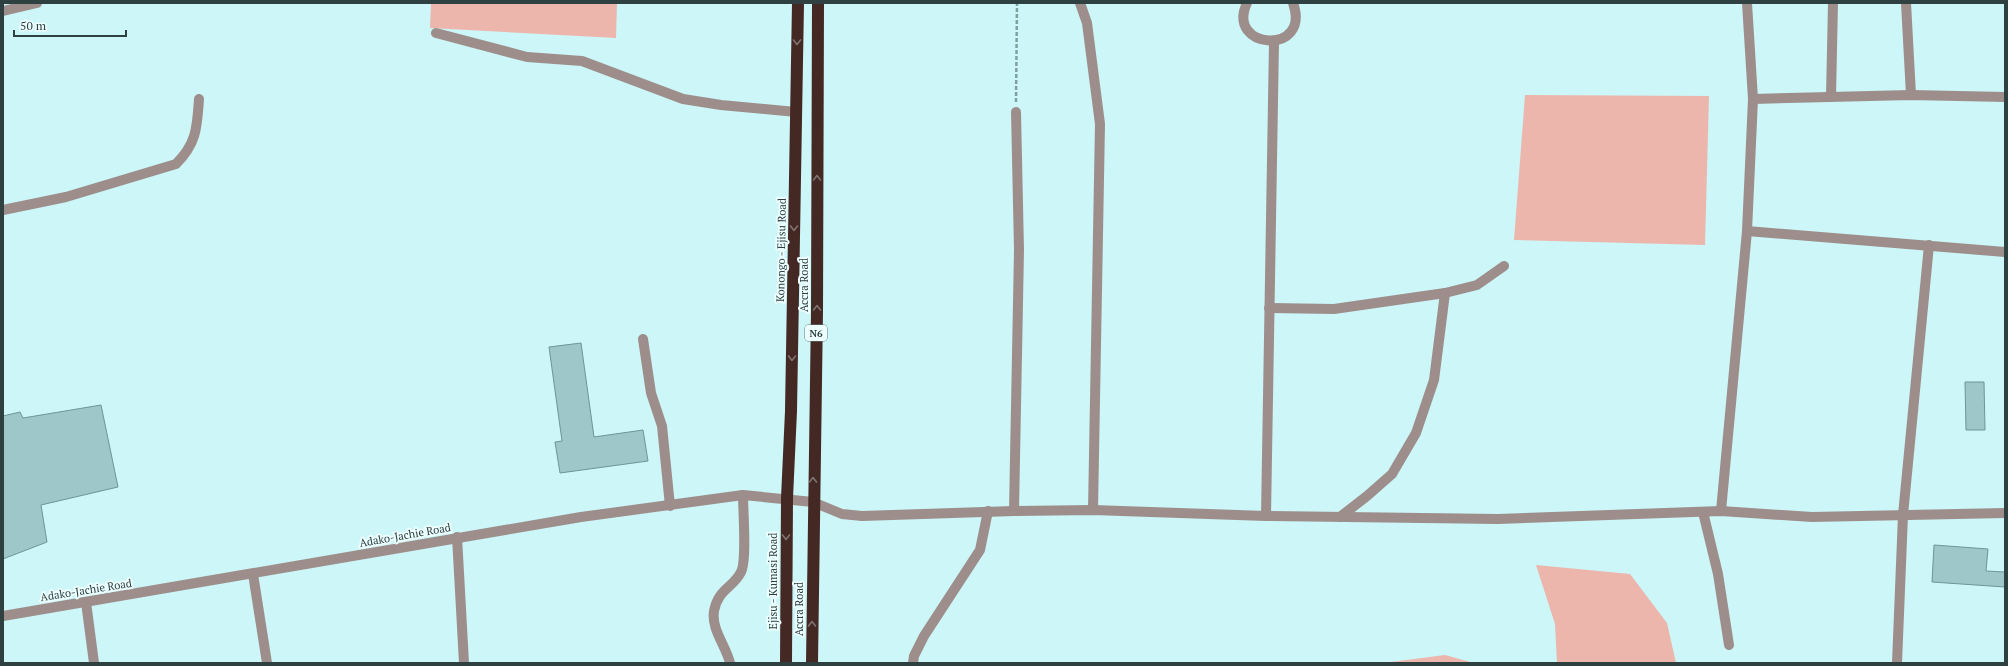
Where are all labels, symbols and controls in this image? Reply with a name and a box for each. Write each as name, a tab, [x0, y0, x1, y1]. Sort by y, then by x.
scale bar	[14, 12, 126, 38]
text: 50 m	[20, 18, 47, 33]
one-way arrow	[793, 39, 802, 45]
one-way arrow	[813, 175, 821, 181]
street label: Konongo - Ejisu Road	[773, 198, 789, 302]
one-way arrow	[790, 225, 798, 231]
street label: Accra Road	[797, 258, 811, 312]
one-way arrow	[813, 305, 821, 311]
road number: N6	[805, 325, 827, 341]
one-way arrow	[787, 355, 796, 361]
one-way arrow	[809, 477, 817, 483]
street label: Adako-Jachie Road	[358, 520, 452, 550]
street label: Ejisu - Kumasi Road	[766, 533, 780, 629]
one-way arrow	[782, 534, 790, 540]
street label: Adako-Jachie Road	[39, 576, 133, 604]
street label: Accra Road	[792, 582, 806, 636]
one-way arrow	[808, 621, 816, 627]

